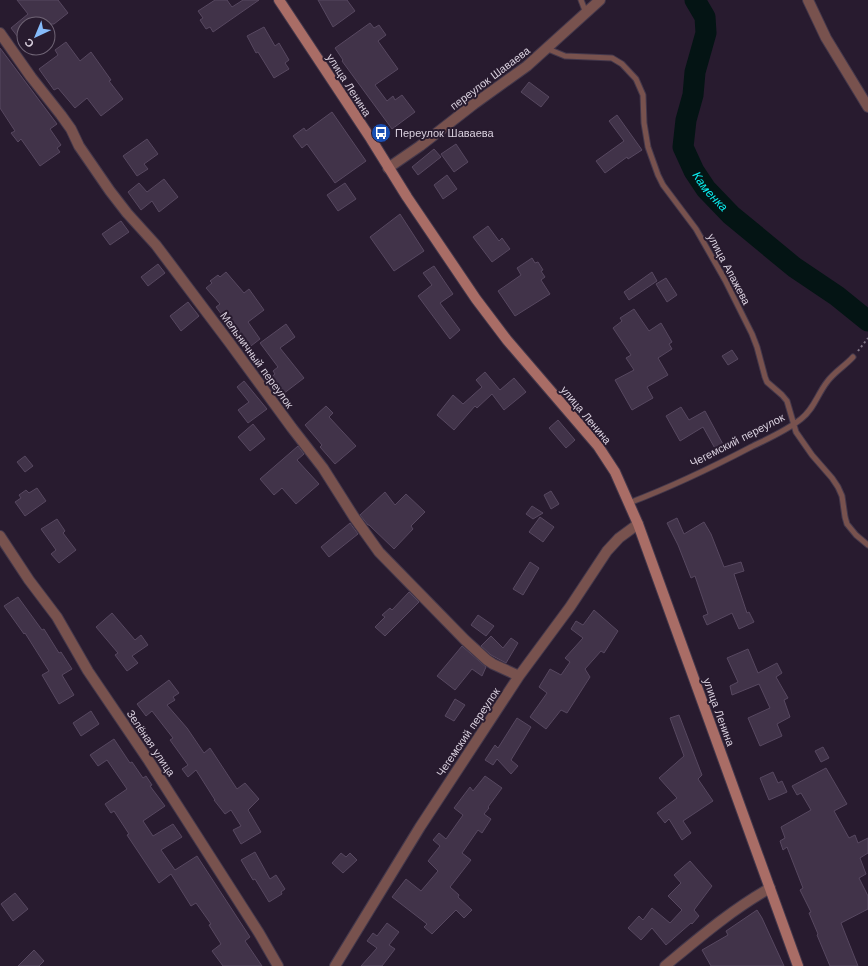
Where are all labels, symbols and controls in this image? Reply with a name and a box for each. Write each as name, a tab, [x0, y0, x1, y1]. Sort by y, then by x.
north arrow	[16, 16, 56, 56]
text: С	[22, 35, 37, 50]
street label: переулок Шаваева	[448, 44, 534, 113]
street label: улица Ленина	[324, 52, 374, 120]
bus stop icon: Переулок Шаваева	[370, 122, 392, 144]
place label: Переулок Шаваева	[395, 127, 494, 140]
water label: Каменка	[689, 169, 731, 214]
street label: улица Апажева	[704, 231, 753, 308]
street label: Мельничный переулок	[217, 310, 296, 411]
street label: улица Ленина	[558, 384, 614, 448]
street label: Чегемский переулок	[688, 411, 787, 470]
street label: улица Ленина	[700, 676, 737, 749]
street label: Чегемский переулок	[434, 685, 503, 779]
street label: Зелёная улица	[124, 708, 178, 780]

